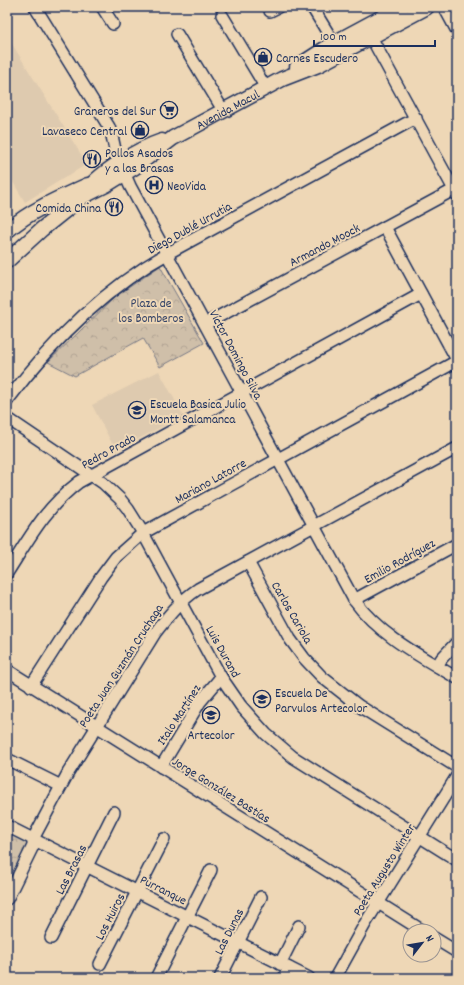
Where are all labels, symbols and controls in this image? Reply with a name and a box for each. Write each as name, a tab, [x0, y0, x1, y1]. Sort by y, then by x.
scale bar	[314, 22, 435, 48]
text: 100 m	[320, 29, 347, 46]
shop icon: Carnes Escudero	[253, 47, 273, 67]
place label: Carnes Escudero	[276, 50, 358, 69]
street label: Avenida Macul	[193, 86, 263, 136]
supermarket icon: Graneros del Sur	[159, 100, 179, 120]
place label: Graneros del Sur	[74, 103, 156, 122]
shop icon: Lavaseco Central	[130, 120, 150, 140]
place label: Lavaseco Central	[42, 123, 127, 142]
place label: Pollos Asados y a las Brasas	[105, 145, 174, 179]
restaurant icon: Pollos Asados y a las Brasas	[82, 149, 102, 169]
hospital icon: NeoVida	[144, 175, 164, 195]
place label: NeoVida	[167, 178, 207, 197]
restaurant icon: Comida China	[104, 197, 124, 217]
street label: Diego Dublé Urrutia	[145, 198, 237, 260]
place label: Comida China	[35, 200, 102, 219]
street label: Armando Moock	[286, 220, 364, 273]
park label: Plaza de los Bomberos	[118, 295, 184, 329]
street label: Víctor Domingo Silva	[203, 307, 267, 404]
place label: Escuela Basica Julio Montt Salamanca	[150, 396, 246, 430]
school or university icon: Escuela Basica Julio Montt Salamanca	[127, 400, 147, 420]
street label: Pedro Prado	[78, 429, 140, 475]
street label: Mariano Latorre	[172, 455, 251, 510]
street label: Emilio Rodríguez	[361, 535, 439, 590]
street label: Carlos Cariola	[265, 578, 317, 649]
street label: Poeta Juan Guzmán Cruchaga	[75, 600, 170, 732]
street label: Luis Durand	[200, 623, 244, 682]
street label: Italo Martínez	[153, 681, 207, 750]
place label: Escuela De Parvulos Artecolor	[275, 685, 368, 719]
school or university icon: Escuela De Parvulos Artecolor	[252, 689, 272, 709]
school or university icon: Artecolor	[201, 705, 221, 725]
place label: Artecolor	[187, 727, 235, 746]
street label: Jorge González Bastías	[168, 753, 274, 829]
street label: Poeta Augusto Winter	[349, 820, 421, 920]
street label: Las Brasas	[52, 842, 93, 899]
street label: Purranque	[136, 871, 190, 911]
street label: Los Huiros	[91, 890, 131, 944]
street label: Las Dunas	[210, 906, 250, 959]
north arrow	[402, 923, 442, 963]
text: N	[421, 932, 437, 946]

